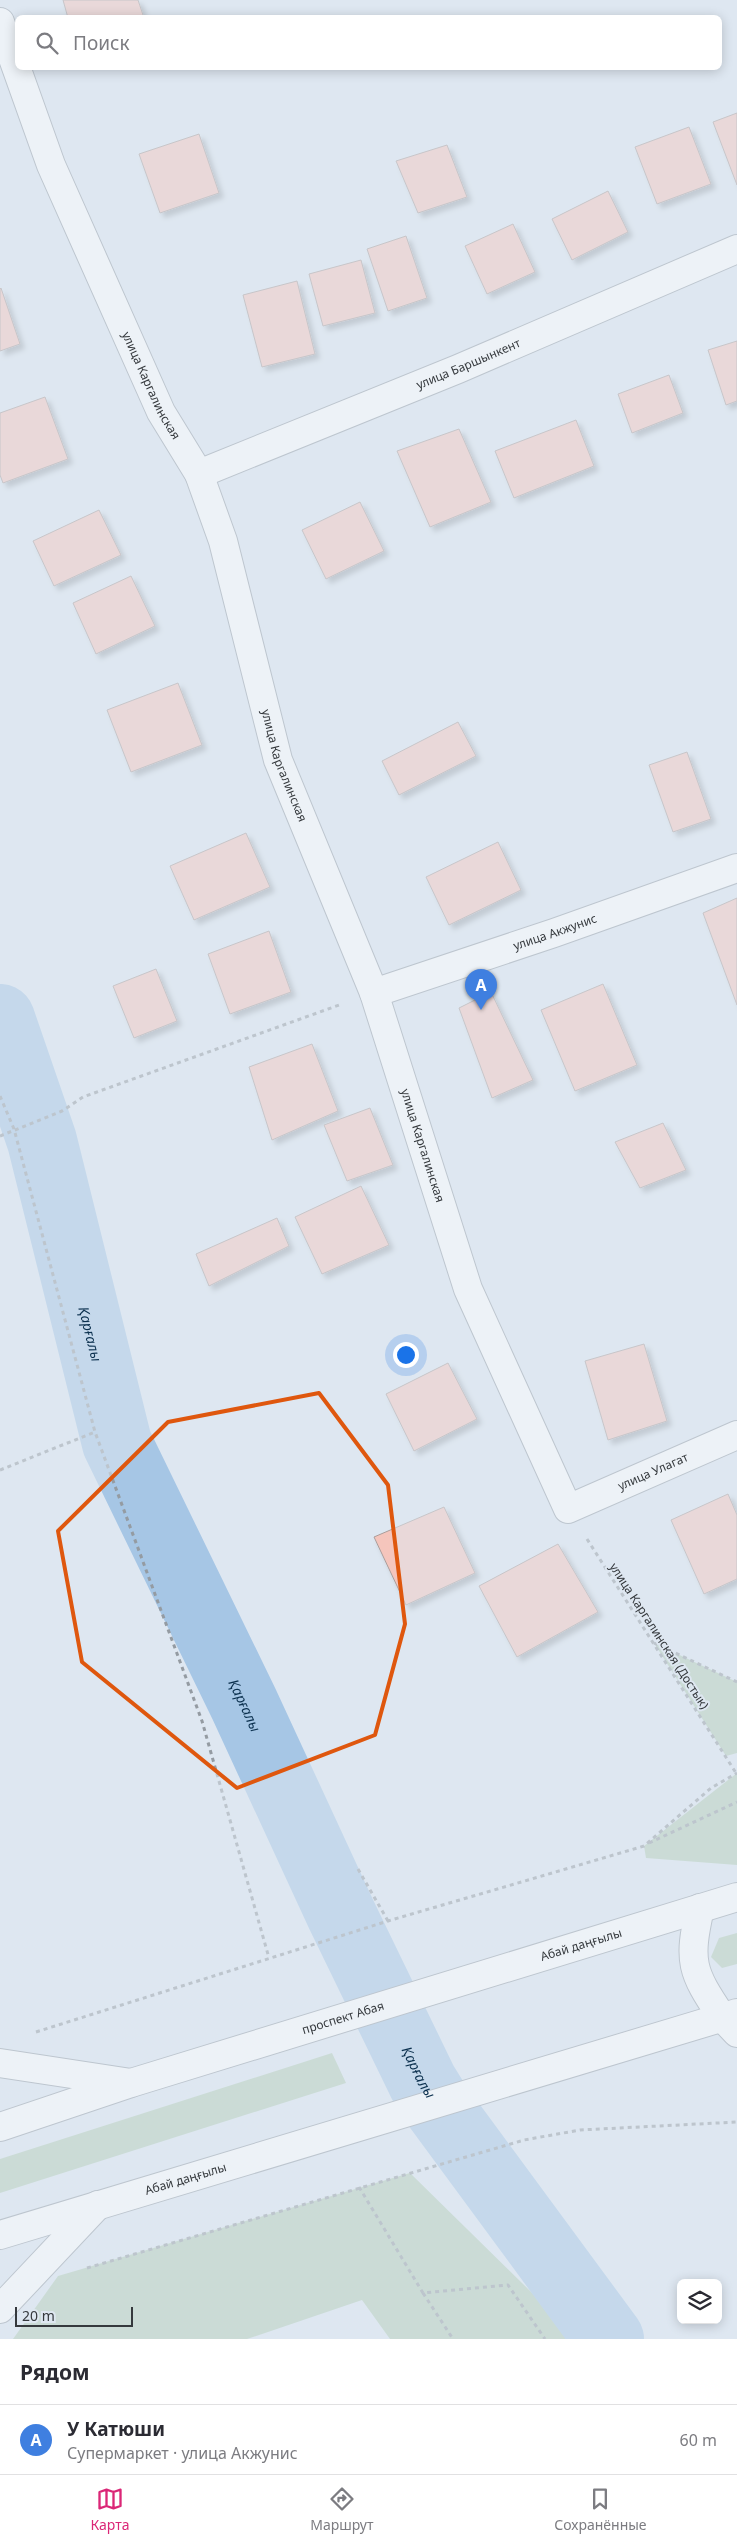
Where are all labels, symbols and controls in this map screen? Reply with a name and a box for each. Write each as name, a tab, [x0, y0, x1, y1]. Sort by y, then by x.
search box	[15, 15, 722, 70]
icon: search	[33, 29, 61, 57]
text: Поиск	[73, 30, 129, 56]
street label: улица Каргалинская	[118, 329, 185, 442]
street label: улица Баршынкент	[414, 334, 523, 393]
street label: улица Каргалинская	[258, 707, 312, 824]
street label: улица Акжунис	[511, 909, 599, 954]
pin: A	[465, 969, 497, 1010]
street label: улица Каргалинская	[397, 1087, 449, 1204]
water label: Қарғалы	[74, 1304, 106, 1363]
your location	[393, 1342, 419, 1368]
street label: улица Улагат	[615, 1448, 691, 1494]
street label: улица Каргалинская (Достык)	[606, 1559, 713, 1712]
water label: Қарғалы	[224, 1676, 265, 1735]
street label: Абай даңғылы	[538, 1924, 624, 1965]
street label: проспект Абая	[300, 1997, 386, 2038]
water label: Қарғалы	[398, 2043, 440, 2102]
street label: Абай даңғылы	[143, 2158, 228, 2199]
map controls	[677, 2279, 722, 2324]
button: layers	[677, 2279, 722, 2324]
scale bar	[15, 2304, 132, 2327]
text: 20 m	[22, 2306, 55, 2325]
text: Рядом	[20, 2358, 90, 2386]
text: У Катюши	[67, 2416, 165, 2442]
text: A	[30, 2429, 42, 2451]
text: 60 m	[680, 2429, 717, 2451]
text: Супермаркет · улица Акжунис	[67, 2442, 298, 2464]
tab: Карта	[90, 2485, 129, 2534]
tab: Маршрут	[310, 2485, 374, 2534]
tab: Сохранённые	[554, 2485, 647, 2534]

